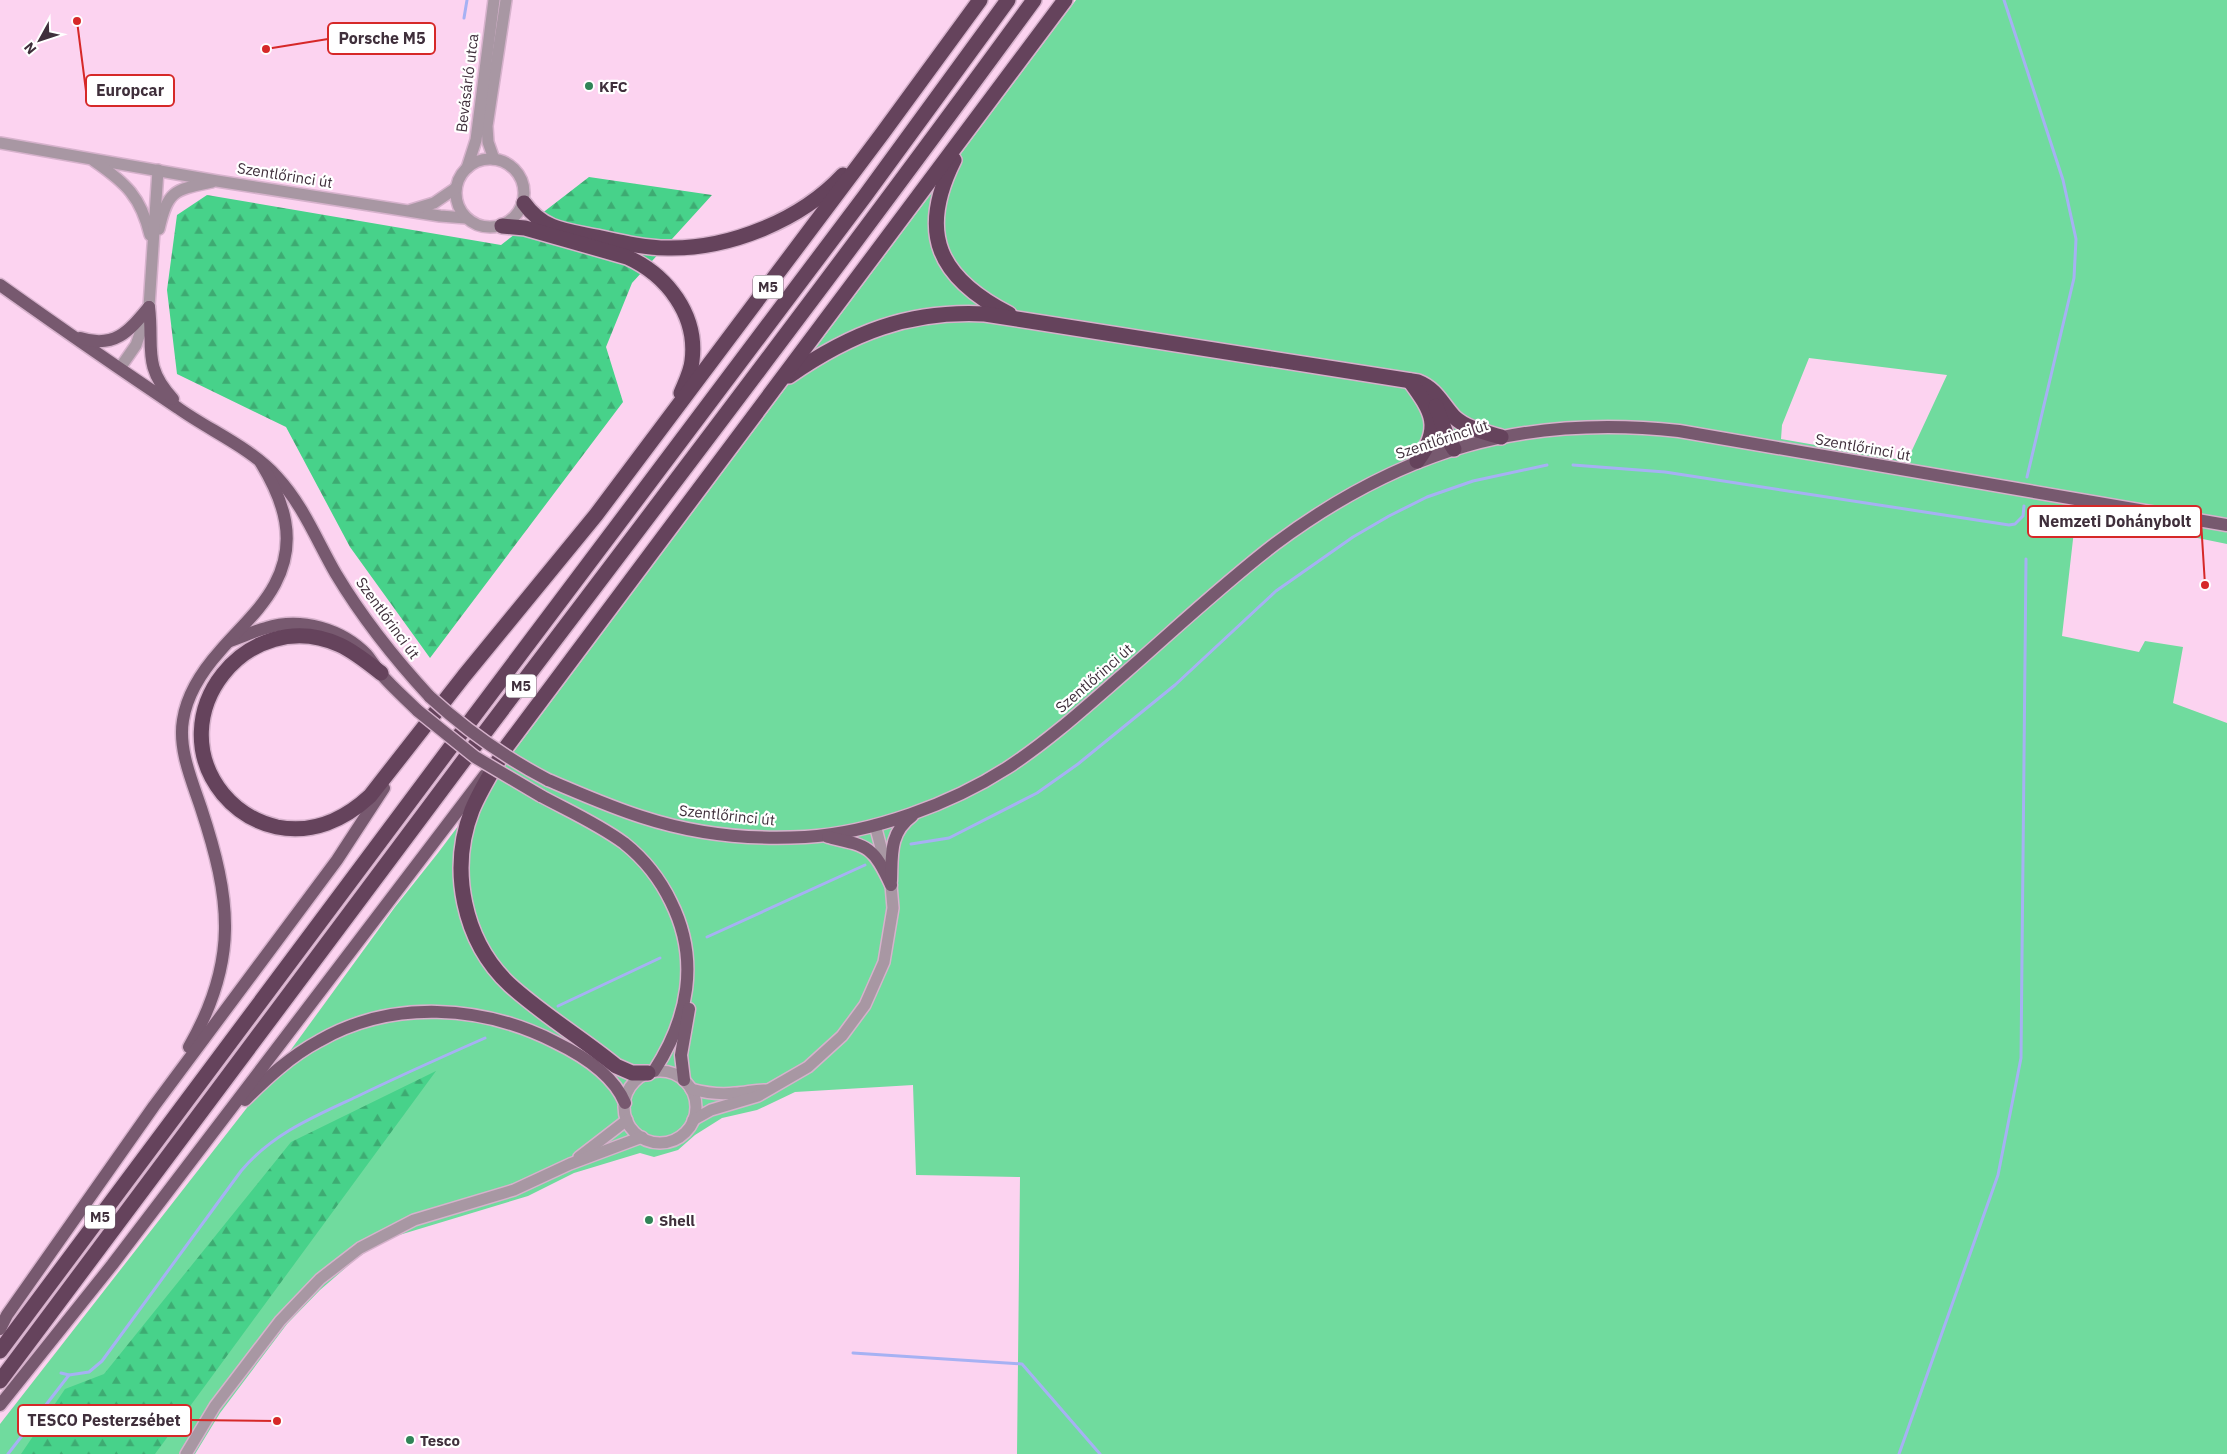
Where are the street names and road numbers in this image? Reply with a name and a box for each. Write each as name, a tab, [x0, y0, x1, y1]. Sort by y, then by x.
street label: Bevásárló utca	[452, 33, 482, 133]
street label: Szentlőrinci út	[236, 158, 334, 192]
road number: M5	[753, 276, 783, 298]
street label: Szentlőrinci út	[1393, 415, 1491, 463]
street label: Szentlőrinci út	[1814, 429, 1912, 465]
street label: Szentlőrinci út	[352, 573, 424, 663]
street label: Szentlőrinci út	[1051, 639, 1137, 717]
road number: M5	[506, 674, 536, 698]
street label: Szentlőrinci út	[678, 801, 776, 829]
road number: M5	[85, 1206, 115, 1228]

